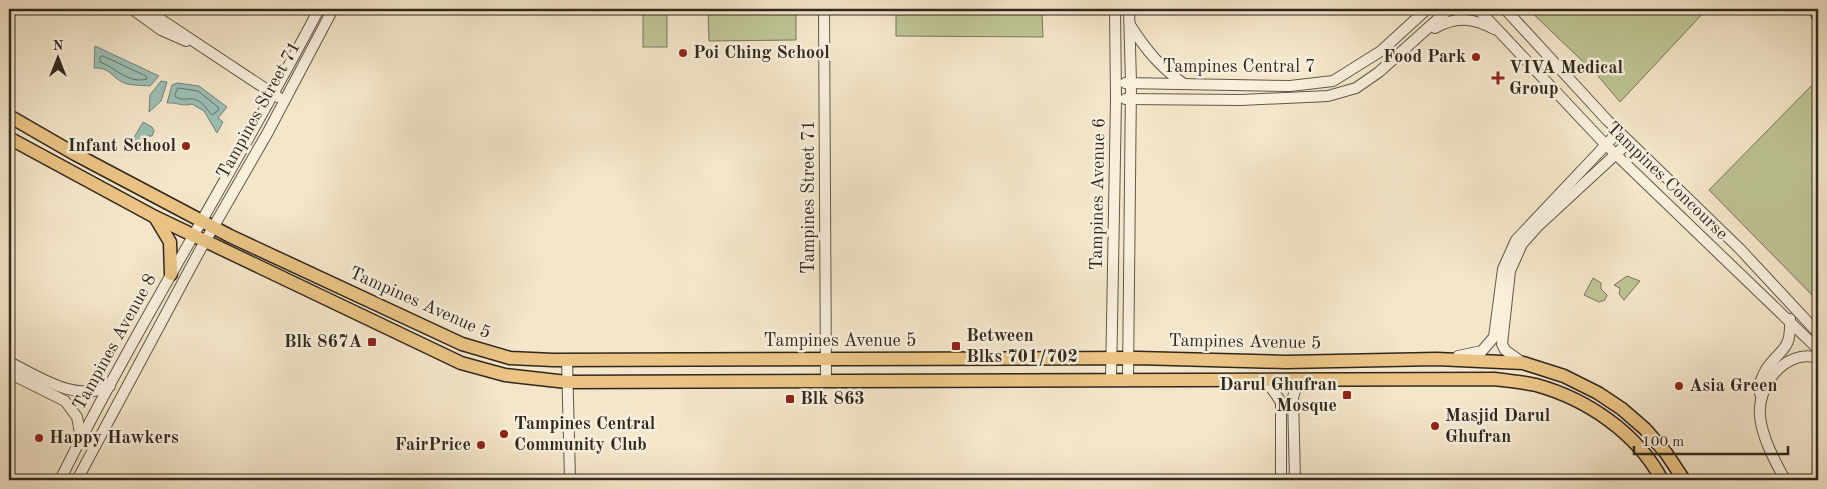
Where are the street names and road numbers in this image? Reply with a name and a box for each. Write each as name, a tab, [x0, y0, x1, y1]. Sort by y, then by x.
street label: Tampines Street 71	[214, 38, 304, 182]
street label: Tampines Central 7	[1162, 58, 1316, 76]
street label: Tampines Avenue 6	[1088, 117, 1108, 271]
street label: Tampines Concourse	[1603, 119, 1731, 243]
street label: Tampines Street 71	[800, 120, 818, 274]
street label: Tampines Avenue 5	[347, 264, 493, 342]
street label: Tampines Avenue 8	[70, 271, 160, 413]
street label: Tampines Avenue 5	[764, 332, 916, 350]
street label: Tampines Avenue 5	[1168, 332, 1322, 352]

